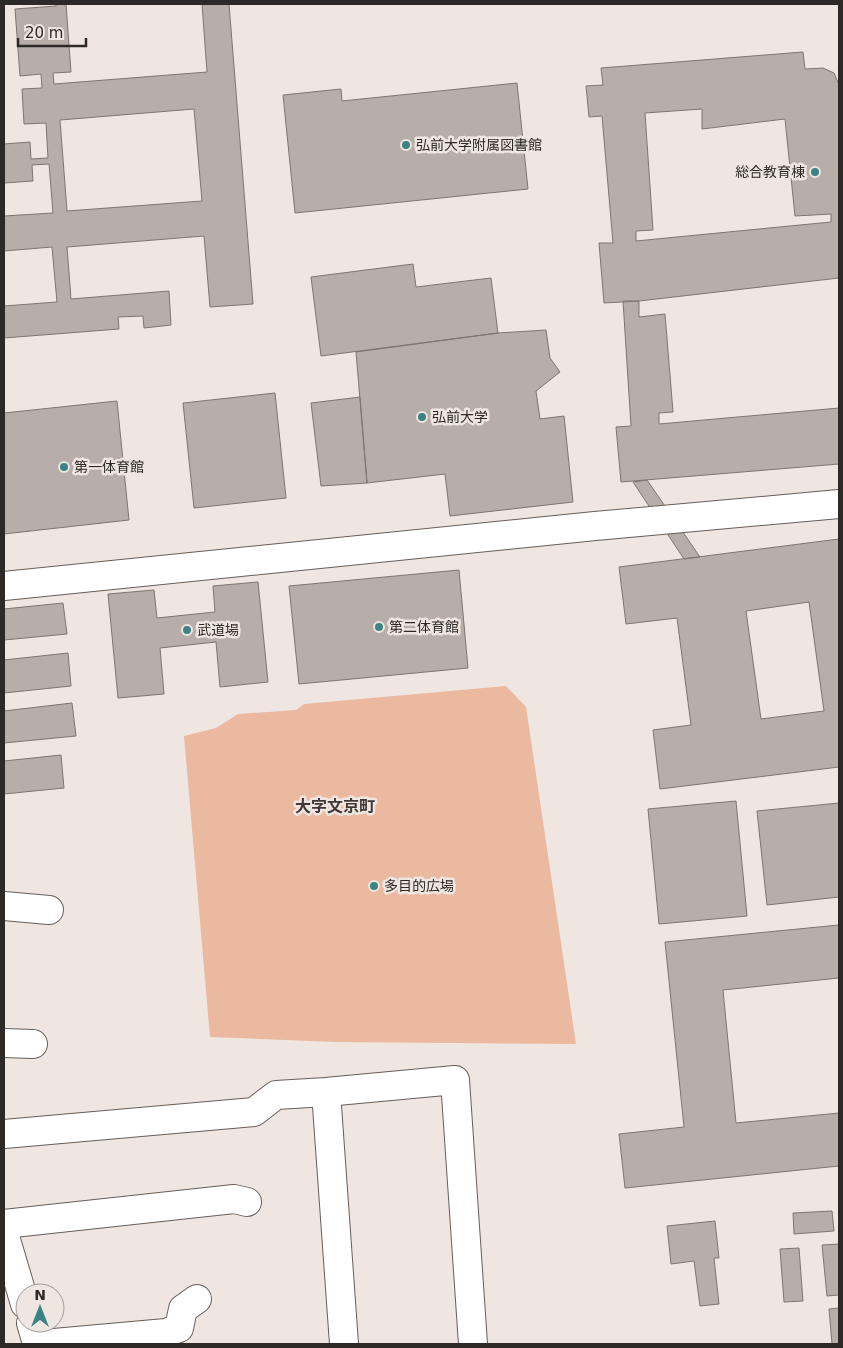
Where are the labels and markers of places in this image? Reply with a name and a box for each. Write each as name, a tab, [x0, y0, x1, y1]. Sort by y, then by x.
place label: 弘前大学附属図書館	[416, 137, 542, 153]
marker: 弘前大学附属図書館	[400, 139, 412, 151]
place label: 総合教育棟	[735, 164, 805, 180]
marker: 総合教育棟	[809, 166, 821, 178]
place label: 弘前大学	[432, 409, 488, 425]
marker: 弘前大学	[416, 411, 428, 423]
place label: 第一体育館	[74, 459, 144, 475]
marker: 第一体育館	[58, 461, 70, 473]
place label: 第二体育館	[389, 619, 459, 635]
marker: 第二体育館	[373, 621, 385, 633]
place label: 武道場	[197, 622, 239, 638]
marker: 武道場	[181, 624, 193, 636]
place label: 多目的広場	[384, 878, 454, 894]
marker: 多目的広場	[368, 880, 380, 892]

